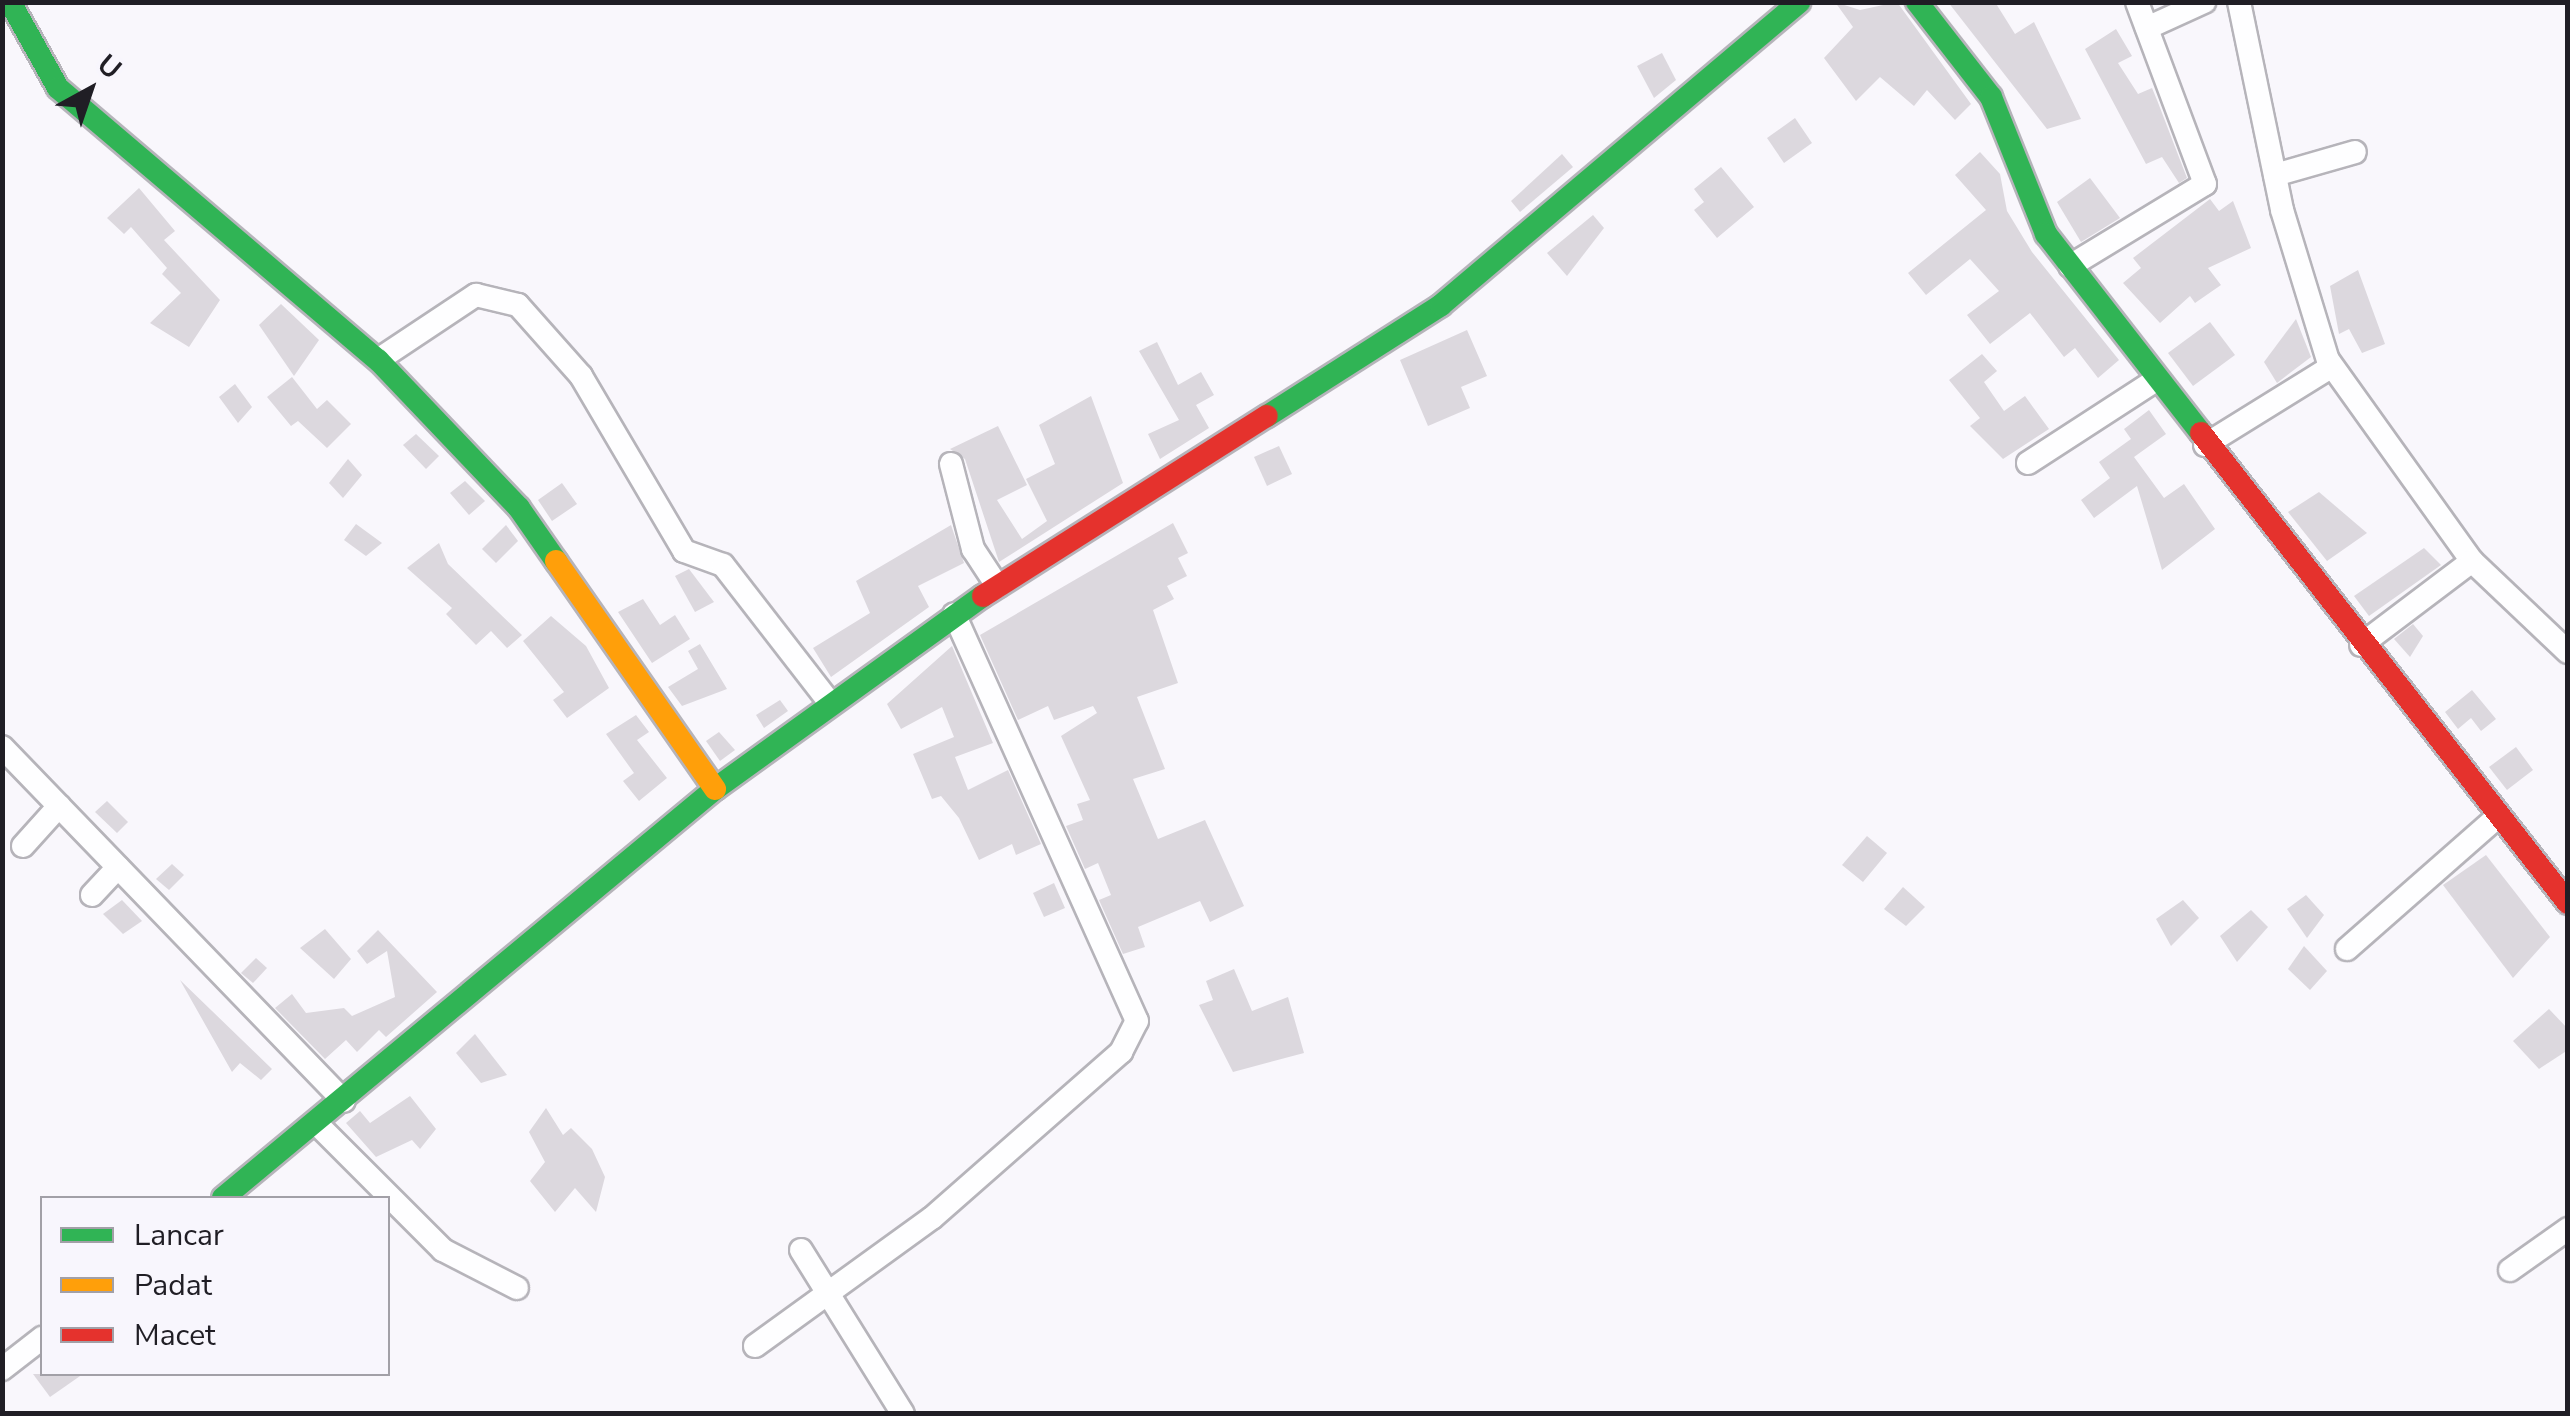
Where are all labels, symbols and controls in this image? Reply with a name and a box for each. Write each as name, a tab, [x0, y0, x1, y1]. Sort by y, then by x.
north arrow	[40, 40, 140, 140]
text: U	[89, 46, 129, 88]
legend	[40, 1196, 390, 1376]
text: Lancar	[134, 1215, 224, 1256]
text: Padat	[134, 1265, 212, 1306]
text: Macet	[134, 1315, 216, 1356]

